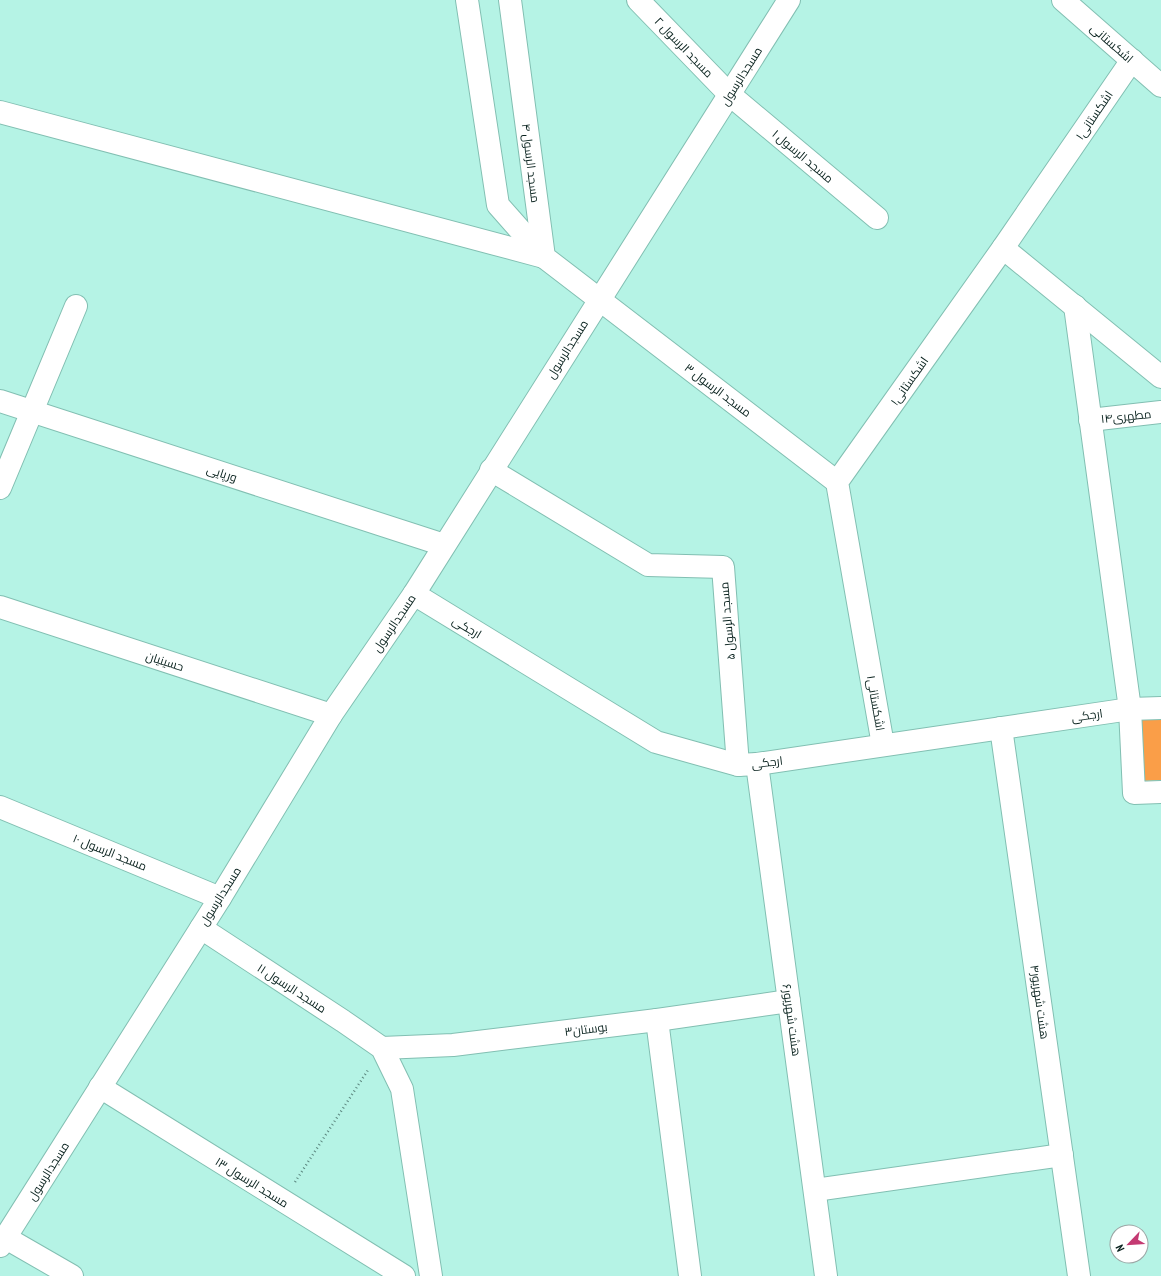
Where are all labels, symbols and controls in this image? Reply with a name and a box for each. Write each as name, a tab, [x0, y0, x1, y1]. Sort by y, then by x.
street label: مسجد الرسول ۲	[651, 14, 717, 80]
street label: اشکستانی	[1087, 20, 1137, 66]
street label: مسجدالرسول	[717, 44, 765, 108]
street label: اشکستانی۱	[1072, 88, 1116, 142]
street label: مسجد الرسول ۴	[519, 123, 543, 203]
street label: مسجد الرسول ۱	[769, 126, 837, 186]
street label: مسجدالرسول	[543, 317, 591, 381]
street label: اشکستانی۱	[887, 354, 931, 408]
street label: مسجد الرسول ۳	[682, 360, 754, 420]
street label: مطهری۱۴	[1100, 406, 1152, 426]
street label: ورپایی	[204, 461, 239, 487]
street label: مسجد الرسول ۵	[716, 581, 738, 661]
street label: مسجدالرسول	[369, 591, 419, 655]
street label: ارجکی	[450, 612, 484, 642]
street label: حسینیان	[144, 648, 186, 674]
street label: اشکستانی۱	[864, 674, 888, 732]
street label: ارجکی	[1070, 705, 1104, 725]
street label: ارجکی	[750, 753, 784, 771]
street label: مسجد الرسول ۱۰	[71, 830, 149, 874]
street label: مسجدالرسول	[196, 864, 244, 928]
street label: مسجد الرسول ۱۱	[255, 960, 329, 1016]
street label: هشت شهریور۴	[1027, 964, 1053, 1040]
street label: هشت شهریور۶	[780, 983, 804, 1057]
street label: بوستان۳	[564, 1019, 608, 1039]
street label: مسجدالرسول	[24, 1139, 72, 1203]
street label: مسجد الرسول ۱۳	[213, 1153, 291, 1211]
north arrow	[1109, 1224, 1149, 1264]
text: N	[1112, 1243, 1128, 1254]

